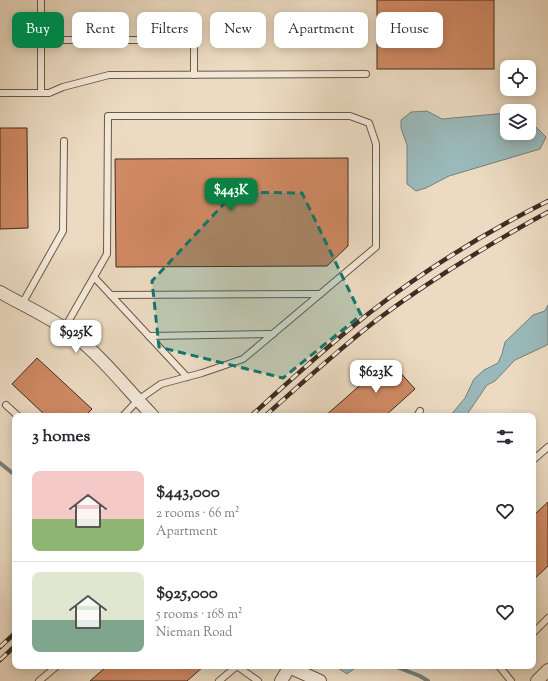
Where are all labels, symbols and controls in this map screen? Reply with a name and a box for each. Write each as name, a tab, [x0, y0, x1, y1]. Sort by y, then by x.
chip: Buy	[12, 12, 64, 48]
chip: Rent	[72, 12, 129, 48]
chip: Filters	[137, 12, 202, 48]
chip: New	[210, 12, 266, 48]
chip: Apartment	[274, 12, 368, 48]
chip: House	[376, 12, 443, 48]
map controls	[500, 60, 536, 140]
button: locate	[500, 60, 536, 96]
button: layers	[500, 104, 536, 140]
pin: $443K	[203, 178, 259, 212]
text: $443K	[214, 182, 248, 200]
pin: $925K	[48, 320, 104, 354]
text: $925K	[59, 324, 93, 342]
pin: $623K	[348, 360, 404, 394]
text: $623K	[359, 364, 393, 382]
text: 3 homes	[32, 425, 90, 449]
icon: filters	[494, 426, 516, 448]
text: $443,000	[156, 481, 220, 505]
icon: home	[64, 487, 112, 535]
icon: heart	[494, 500, 516, 522]
text: 2 rooms · 66 m²	[156, 505, 239, 523]
text: Apartment	[156, 523, 217, 541]
text: $925,000	[156, 582, 218, 606]
icon: home	[64, 588, 112, 636]
icon: heart	[494, 601, 516, 623]
text: 5 rooms · 168 m²	[156, 606, 242, 624]
text: Nieman Road	[156, 624, 232, 642]

